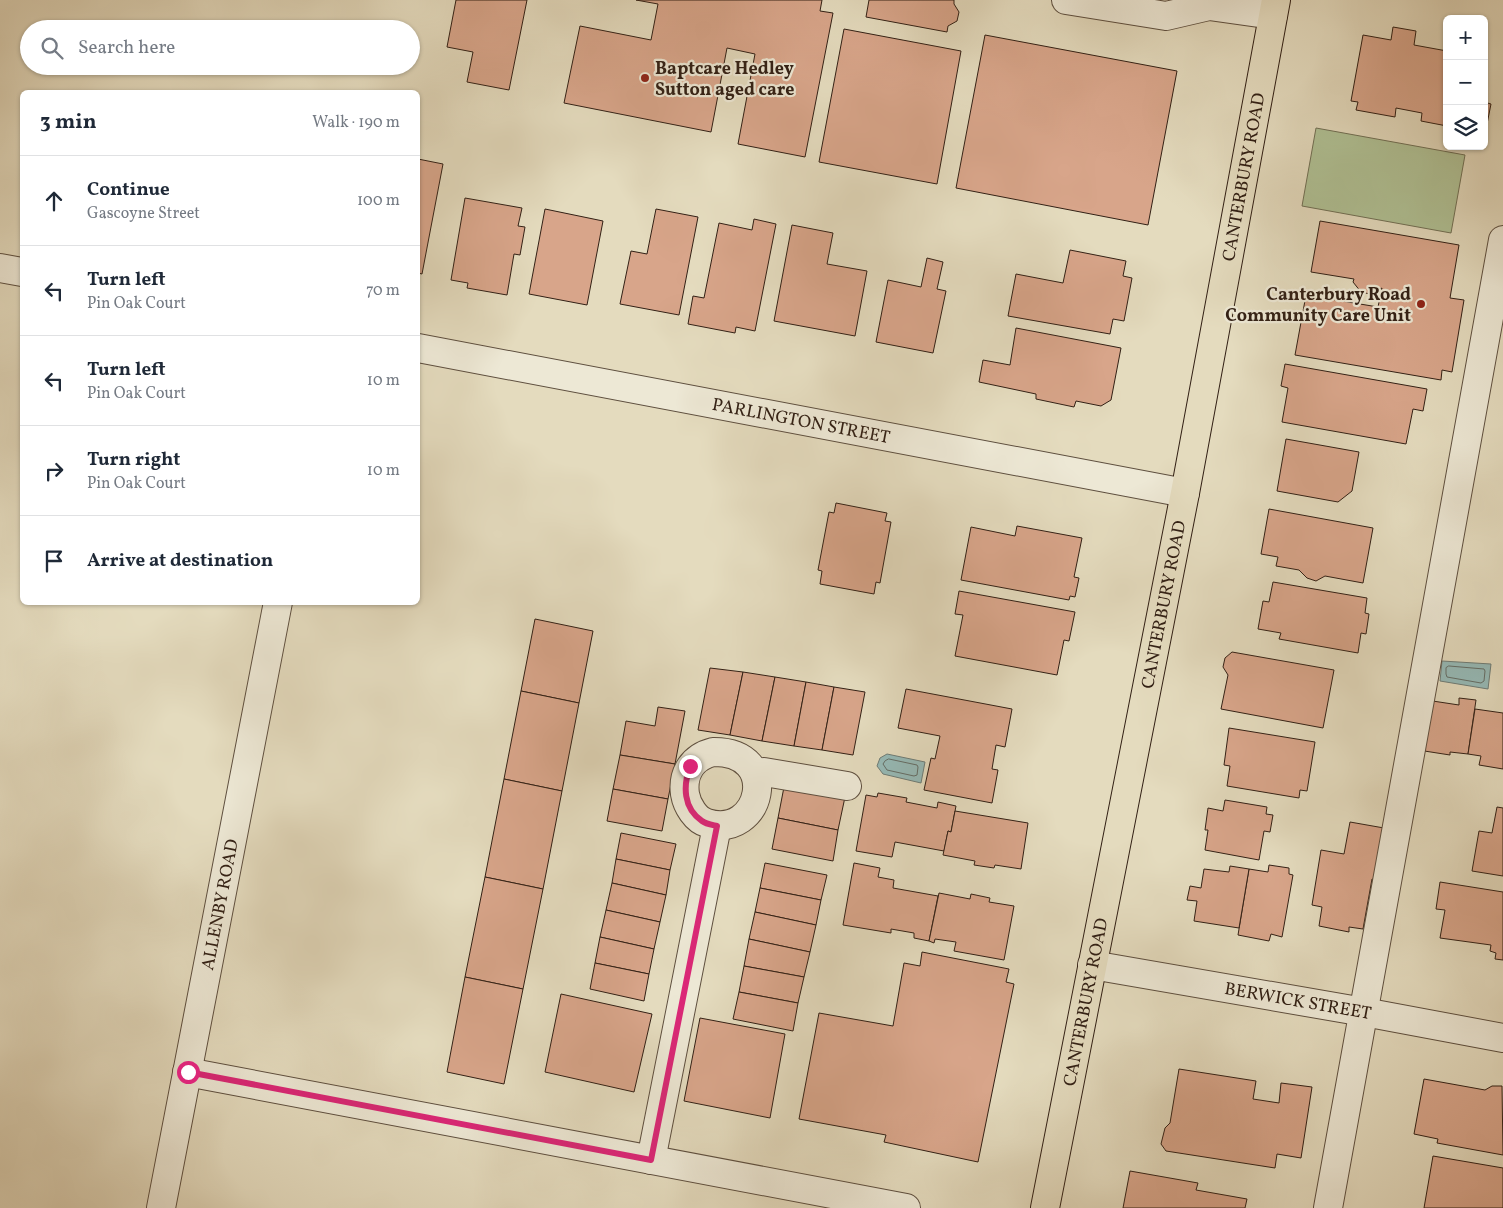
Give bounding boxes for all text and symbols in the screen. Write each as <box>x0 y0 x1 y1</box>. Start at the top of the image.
map controls <box>1443 15 1488 150</box>
button: + <box>1443 15 1488 60</box>
search box <box>20 20 420 75</box>
icon: search <box>38 34 66 62</box>
text: Search here <box>78 35 175 61</box>
place label: Baptcare Hedley Sutton aged care <box>655 57 795 103</box>
button: − <box>1443 60 1488 105</box>
marker: Baptcare Hedley Sutton aged care <box>639 72 651 84</box>
street label: CANTERBURY ROAD <box>1217 91 1273 263</box>
button: layers <box>1443 105 1488 150</box>
text: 3 min <box>40 108 96 137</box>
text: Walk · 190 m <box>312 112 400 134</box>
text: Continue <box>87 177 170 203</box>
icon: ahead <box>40 187 68 215</box>
text: 100 m <box>357 190 400 212</box>
text: Gascoyne Street <box>87 203 200 225</box>
text: Turn left <box>87 267 166 293</box>
icon: left <box>40 277 68 305</box>
text: 70 m <box>366 280 400 302</box>
place label: Canterbury Road Community Care Unit <box>1225 283 1411 329</box>
text: Pin Oak Court <box>87 293 186 315</box>
marker: Canterbury Road Community Care Unit <box>1415 298 1427 310</box>
text: Turn left <box>87 357 166 383</box>
icon: left <box>40 367 68 395</box>
text: 10 m <box>367 370 400 392</box>
text: Pin Oak Court <box>87 383 186 405</box>
street label: PARLINGTON STREET <box>710 393 893 451</box>
text: Turn right <box>87 447 180 473</box>
icon: right <box>40 457 68 485</box>
text: 10 m <box>367 460 400 482</box>
text: Pin Oak Court <box>87 473 186 495</box>
street label: CANTERBURY ROAD <box>1136 519 1193 691</box>
icon: arrive <box>40 547 68 575</box>
text: Arrive at destination <box>87 548 273 574</box>
route end <box>679 755 702 778</box>
street label: ALLENBY ROAD <box>196 837 246 973</box>
street label: CANTERBURY ROAD <box>1058 916 1116 1088</box>
street label: BERWICK STREET <box>1222 977 1374 1027</box>
route start <box>177 1061 200 1084</box>

